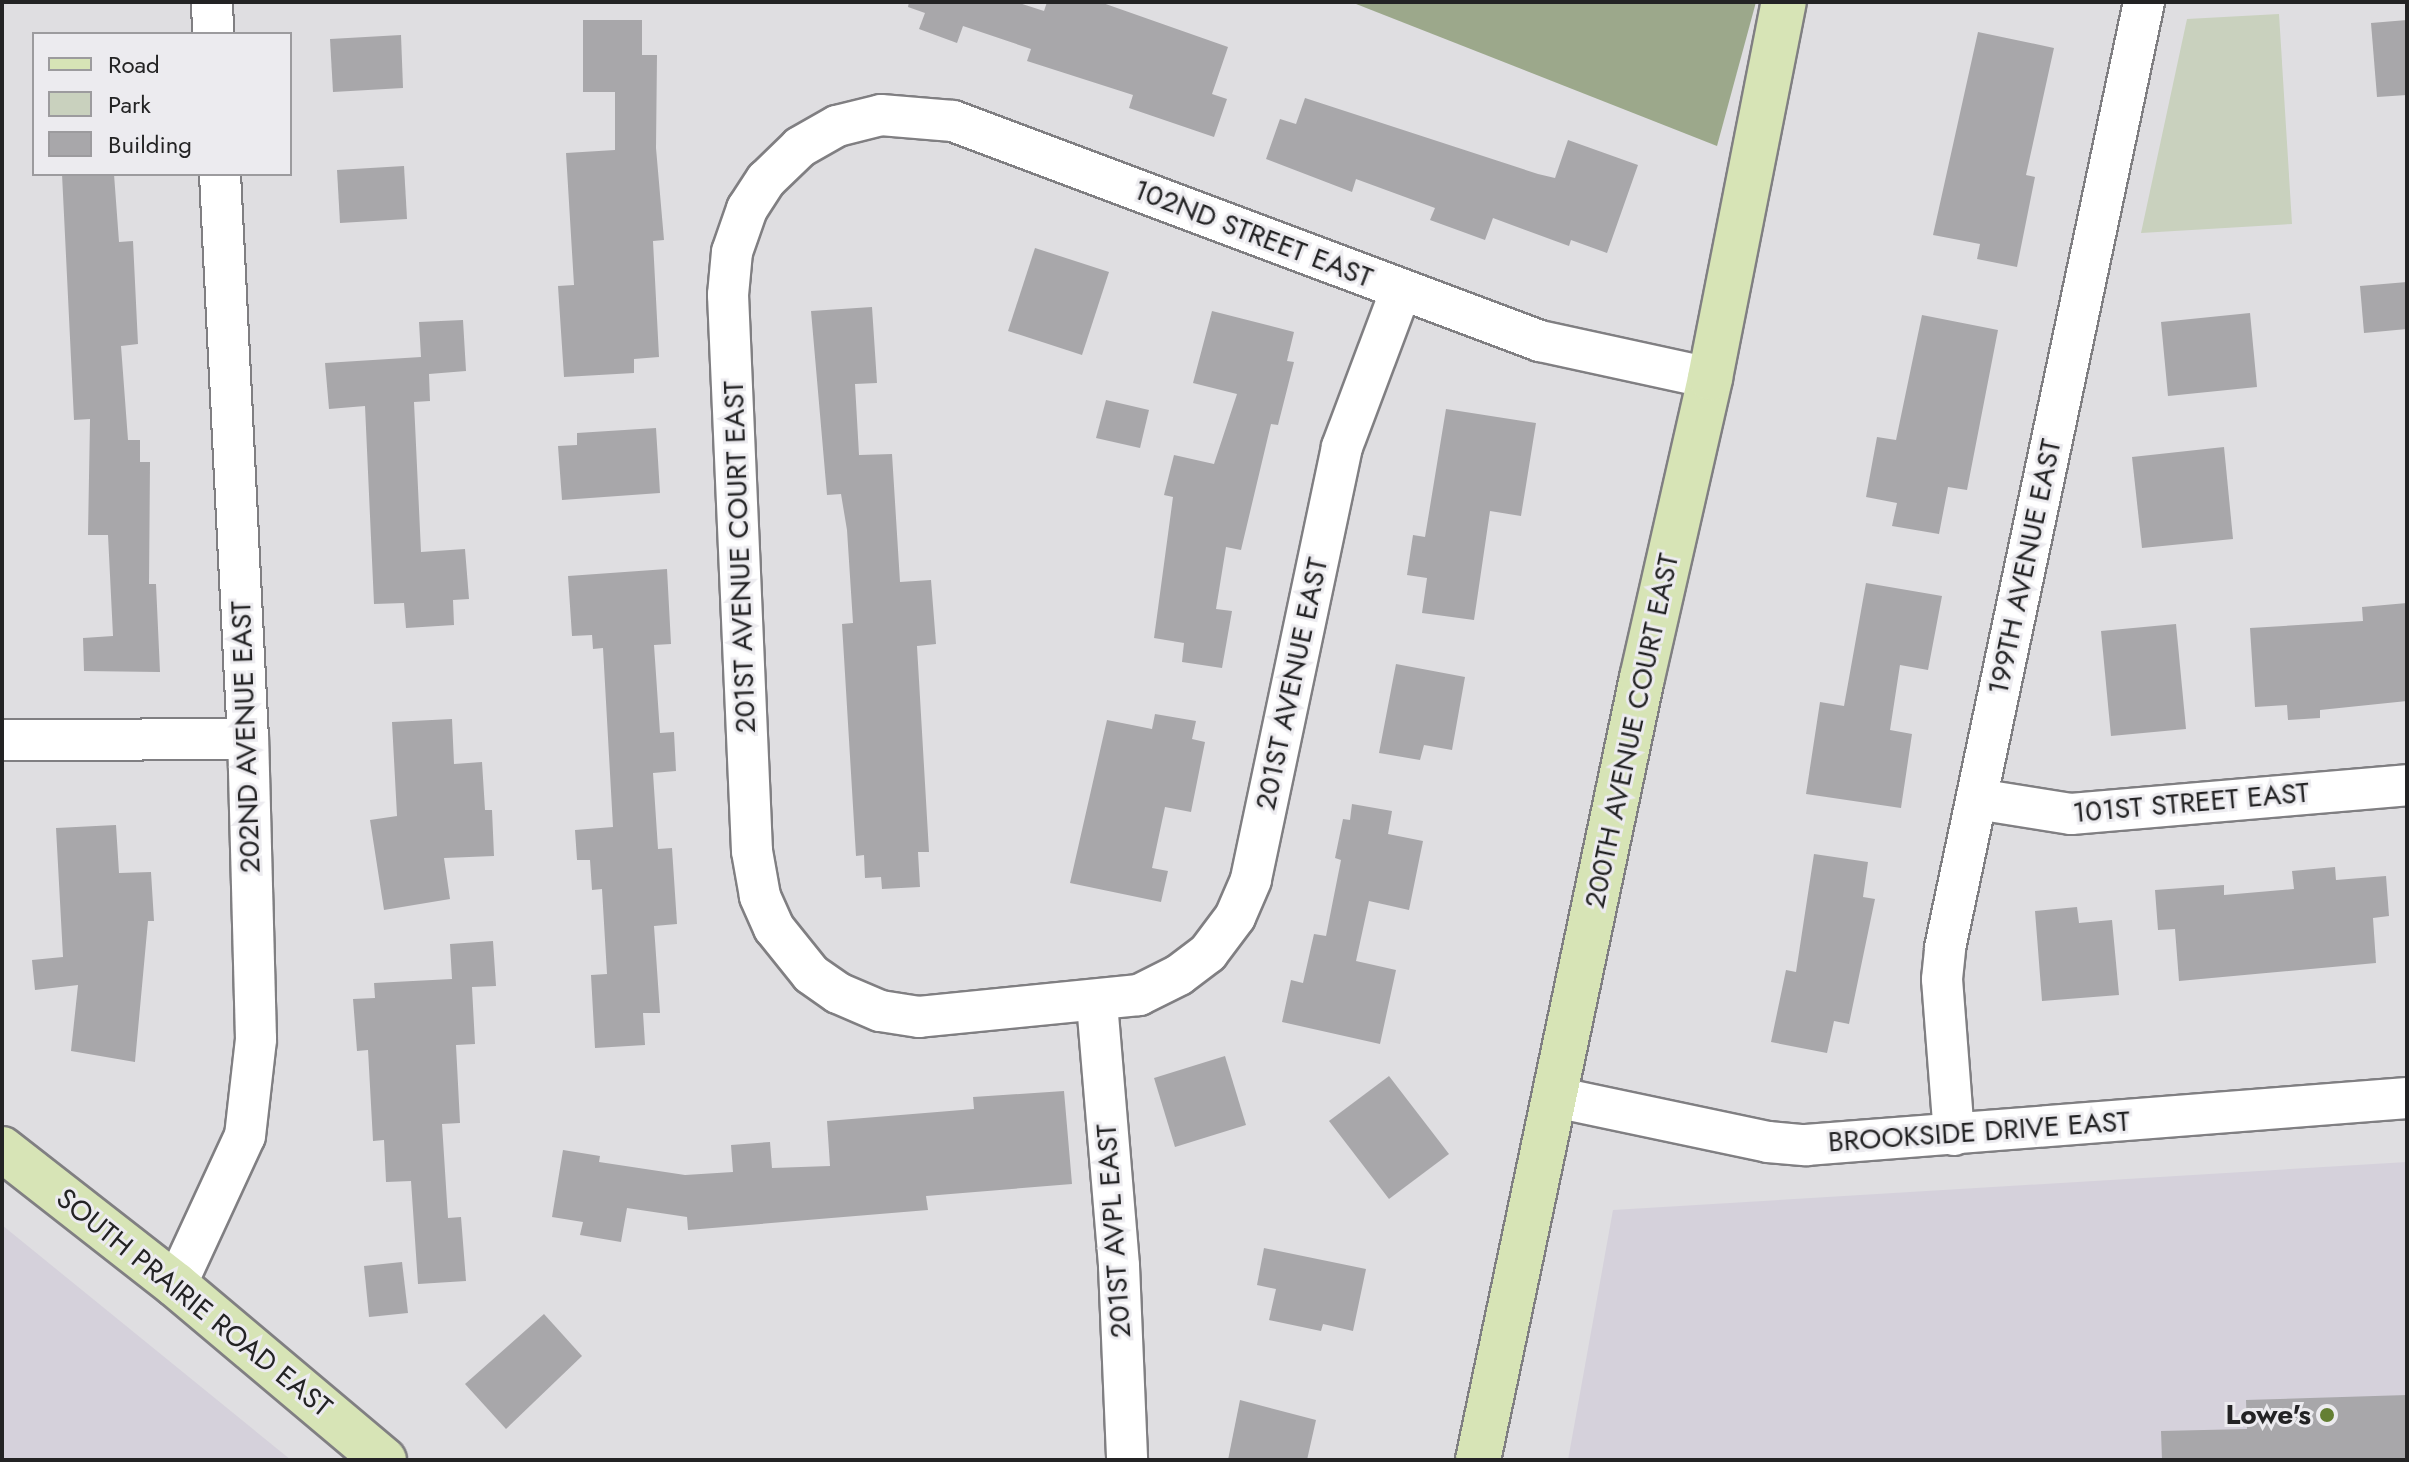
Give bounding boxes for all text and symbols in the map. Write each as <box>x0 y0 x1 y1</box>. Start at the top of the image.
legend <box>32 32 292 176</box>
text: Road <box>108 47 160 82</box>
text: Park <box>108 87 151 122</box>
text: Building <box>108 127 192 162</box>
street label: 102ND STREET EAST <box>1129 173 1377 295</box>
street label: 201ST AVENUE COURT EAST <box>717 380 763 734</box>
street label: 199TH AVENUE EAST <box>1982 436 2068 698</box>
street label: 200TH AVENUE COURT EAST <box>1578 551 1686 911</box>
street label: 201ST AVENUE EAST <box>1249 555 1335 813</box>
street label: 202ND AVENUE EAST <box>224 600 268 874</box>
street label: 101ST STREET EAST <box>2071 776 2311 830</box>
street label: BROOKSIDE DRIVE EAST <box>1827 1105 2131 1159</box>
street label: 201ST AVPL EAST <box>1090 1123 1138 1339</box>
street label: SOUTH PRAIRIE ROAD EAST <box>50 1182 338 1424</box>
place label: Lowe's <box>2225 1398 2311 1432</box>
marker: Lowe's <box>2318 1406 2336 1424</box>

